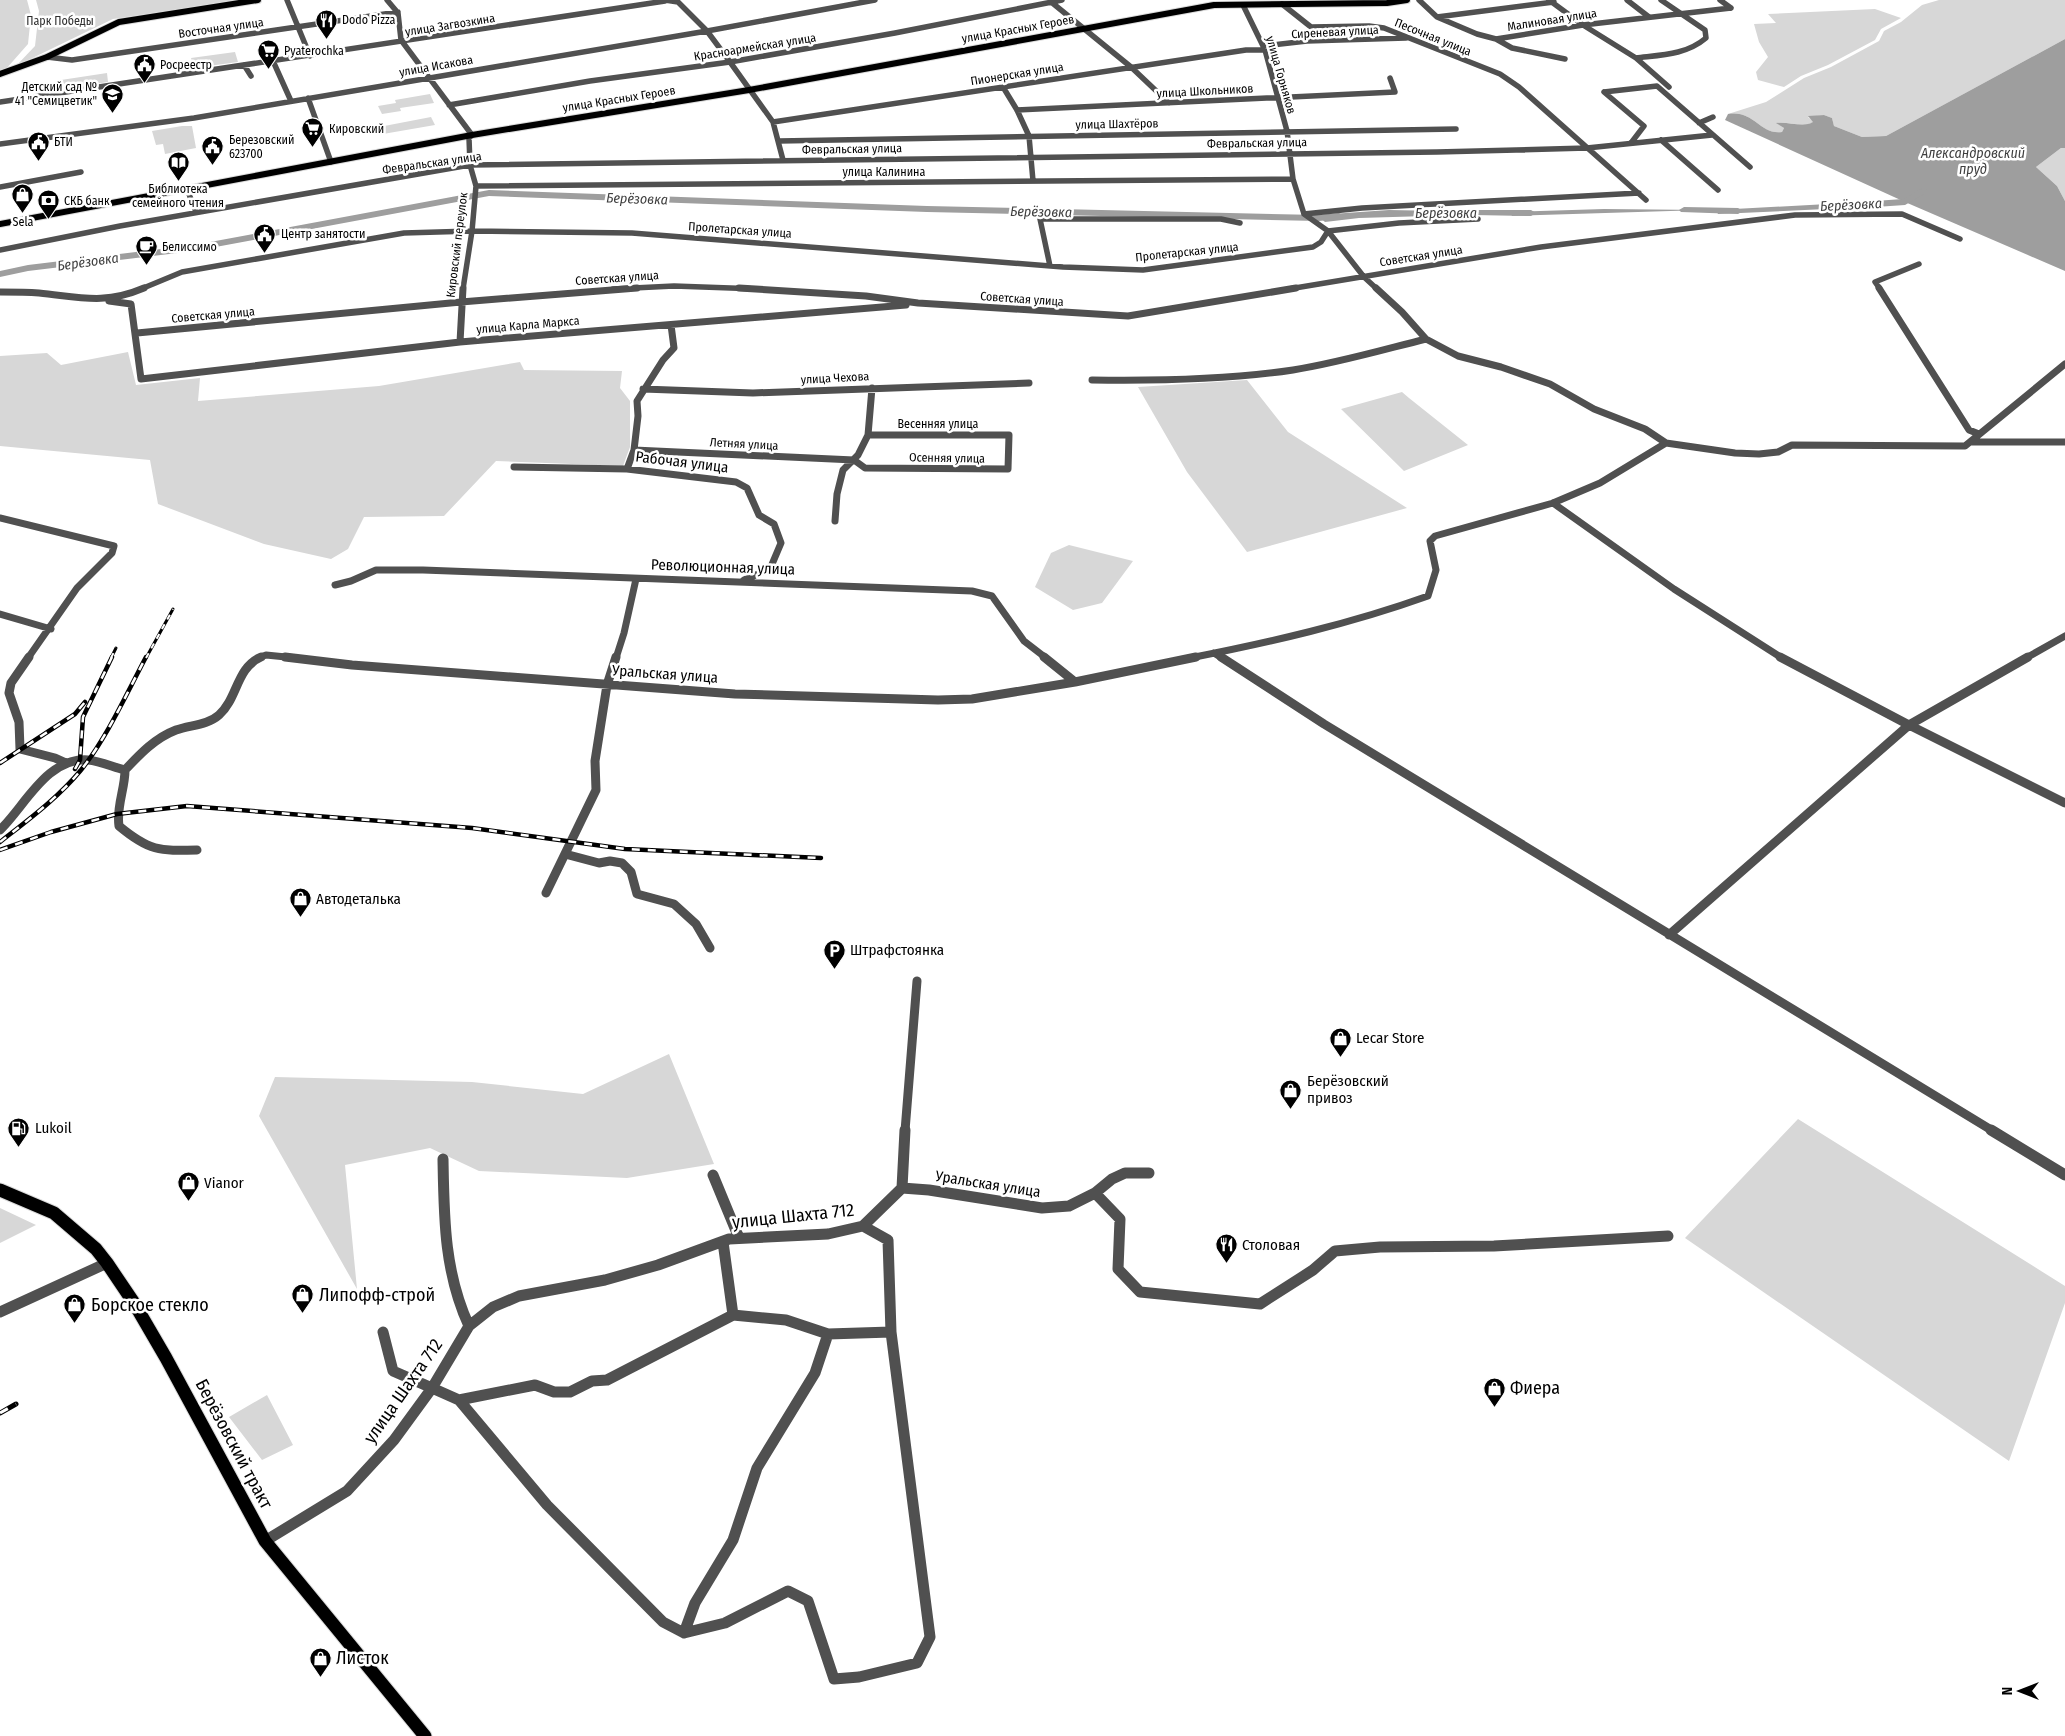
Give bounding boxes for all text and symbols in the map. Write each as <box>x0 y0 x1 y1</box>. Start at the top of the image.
street label: Малиновая улица <box>1506 6 1598 34</box>
restaurant icon: Dodo Pizza <box>314 8 338 39</box>
street label: улица Загвозкина <box>404 11 496 39</box>
street label: улица Красных Героев <box>961 12 1075 46</box>
place label: Dodo Pizza <box>342 13 395 27</box>
park label: Парк Победы <box>26 14 94 28</box>
street label: Восточная улица <box>177 15 265 41</box>
street label: Песочная улица <box>1393 15 1473 59</box>
street label: Сиреневая улица <box>1291 23 1379 41</box>
street label: Красноармейская улица <box>693 30 817 64</box>
street label: улица Горняков <box>1263 35 1299 115</box>
supermarket icon: Pyaterochka <box>256 39 280 70</box>
place label: Pyaterochka <box>284 44 344 58</box>
public building icon: Росреестр <box>132 53 156 84</box>
street label: улица Исакова <box>398 53 474 79</box>
place label: Росреестр <box>160 58 212 72</box>
street label: Пионерская улица <box>969 60 1065 88</box>
place label: Детский сад № 41 "Семицветик" <box>15 80 97 108</box>
street label: улица Школьников <box>1156 81 1254 101</box>
school or university icon: Детский сад № 41 "Семицветик" <box>101 82 125 113</box>
street label: улица Красных Героев <box>562 83 676 115</box>
street label: улица Шахтёров <box>1075 116 1159 132</box>
supermarket icon: Кировский <box>301 117 325 148</box>
place label: Кировский <box>329 122 384 136</box>
public building icon: БТИ <box>26 130 50 161</box>
place label: Березовский 623700 <box>229 133 294 161</box>
place label: БТИ <box>54 135 73 149</box>
public building icon: Березовский 623700 <box>201 135 225 166</box>
street label: Февральская улица <box>1207 135 1307 151</box>
street label: Февральская улица <box>802 141 902 157</box>
water label: Александровский пруд <box>1920 145 2025 178</box>
street label: Февральская улица <box>382 149 483 177</box>
library icon: Библиотека семейного чтения <box>166 150 190 181</box>
street label: улица Калинина <box>843 165 926 179</box>
place label: Библиотека семейного чтения <box>132 182 224 210</box>
shop icon: Sela <box>11 183 35 214</box>
bank icon: СКБ банк <box>36 189 60 220</box>
water label: Берёзовка <box>606 189 668 209</box>
street label: Кировский переулок <box>444 191 470 298</box>
place label: СКБ банк <box>64 194 110 208</box>
water label: Берёзовка <box>1820 195 1882 215</box>
water label: Берёзовка <box>1010 203 1072 221</box>
water label: Берёзовка <box>1415 205 1477 222</box>
place label: Sela <box>13 215 34 229</box>
street label: Пролетарская улица <box>688 219 792 241</box>
public building icon: Центр занятости <box>253 222 277 253</box>
place label: Центр занятости <box>281 227 365 241</box>
cafe icon: Белиссимо <box>134 235 158 266</box>
place label: Белиссимо <box>162 240 217 254</box>
street label: Пролетарская улица <box>1135 240 1239 264</box>
street label: Советская улица <box>1379 243 1464 269</box>
water label: Берёзовка <box>56 249 120 275</box>
street label: Советская улица <box>575 268 659 288</box>
street label: Советская улица <box>980 289 1064 309</box>
street label: Советская улица <box>171 304 255 326</box>
street label: улица Карла Маркса <box>476 314 580 336</box>
street label: улица Чехова <box>800 369 870 387</box>
street label: Весенняя улица <box>898 417 979 431</box>
street label: Летняя улица <box>709 435 779 453</box>
street label: Рабочая улица <box>635 447 729 477</box>
street label: Осенняя улица <box>909 450 985 466</box>
street label: Революционная улица <box>651 555 795 579</box>
street label: Уральская улица <box>610 661 719 687</box>
shop icon: Автодеталька <box>288 887 312 918</box>
place label: Автодеталька <box>316 890 401 908</box>
parking icon: Штрафстоянка <box>822 938 846 969</box>
place label: Штрафстоянка <box>850 941 944 959</box>
shop icon: Lecar Store <box>1328 1026 1352 1057</box>
place label: Lecar Store <box>1356 1029 1424 1047</box>
place label: Берёзовский привоз <box>1307 1072 1389 1107</box>
shop icon: Берёзовский привоз <box>1279 1078 1303 1109</box>
fuel station icon: Lukoil <box>7 1116 31 1147</box>
place label: Lukoil <box>35 1119 72 1137</box>
street label: Уральская улица <box>933 1167 1042 1201</box>
shop icon: Vianor <box>176 1171 200 1202</box>
place label: Vianor <box>204 1174 245 1192</box>
street label: улица Шахта 712 <box>731 1199 855 1233</box>
restaurant icon: Столовая <box>1214 1233 1238 1264</box>
place label: Столовая <box>1242 1236 1300 1254</box>
shop icon: Липофф-строй <box>291 1283 315 1314</box>
place label: Липофф-строй <box>319 1284 435 1306</box>
shop icon: Борское стекло <box>63 1293 87 1324</box>
place label: Борское стекло <box>91 1294 209 1316</box>
street label: улица Шахта 712 <box>359 1334 447 1448</box>
street label: Берёзовский тракт <box>191 1375 278 1513</box>
shop icon: Фиера <box>1482 1376 1506 1407</box>
place label: Фиера <box>1510 1377 1560 1399</box>
shop icon: Листок <box>308 1646 332 1677</box>
place label: Листок <box>336 1647 389 1669</box>
north arrow <box>1995 1666 2045 1716</box>
text: N <box>1999 1687 2016 1695</box>

